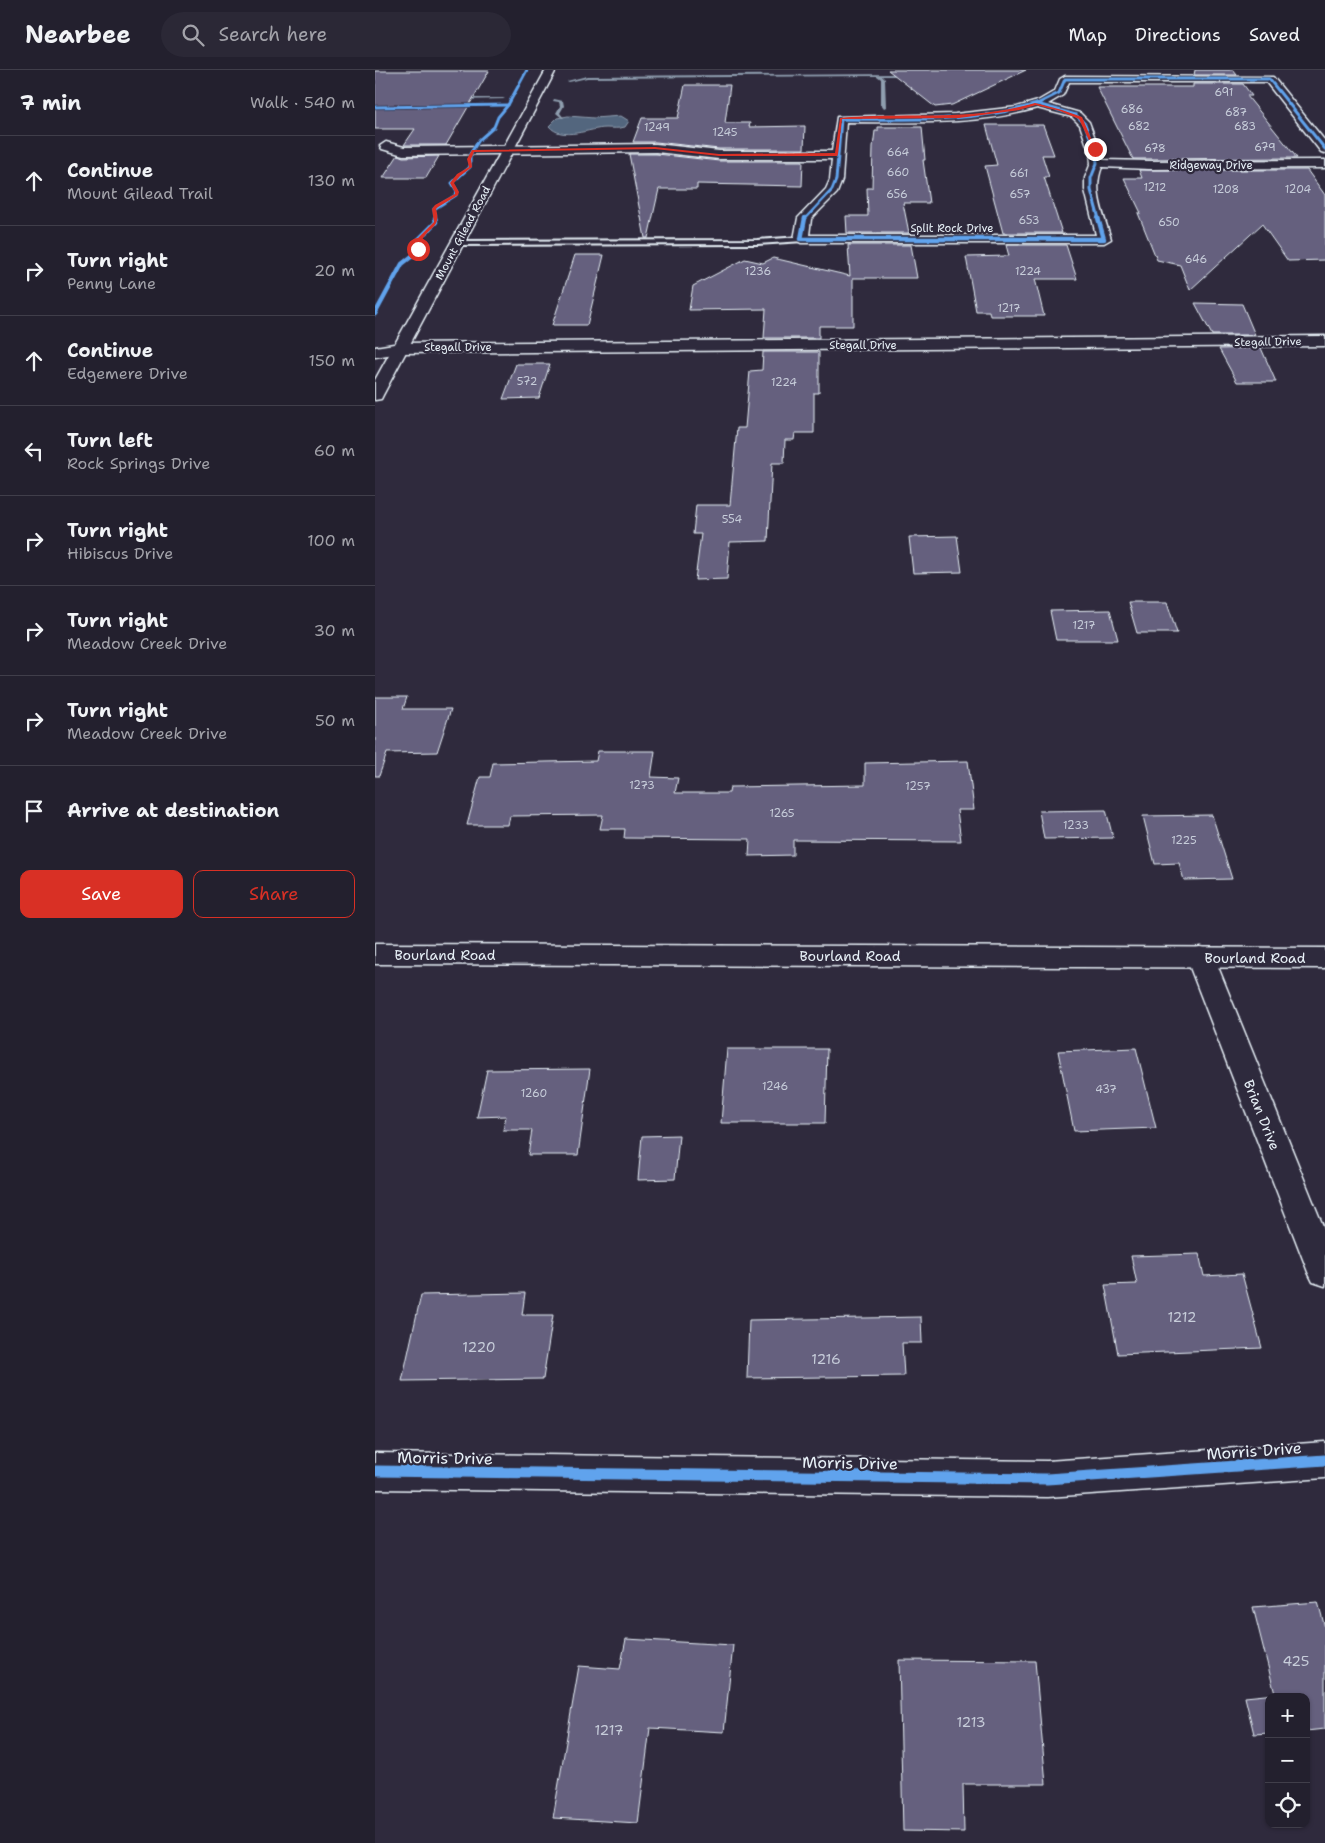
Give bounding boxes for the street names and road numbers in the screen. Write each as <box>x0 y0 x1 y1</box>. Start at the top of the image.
street label: Ridgeway Drive <box>1169 158 1253 173</box>
street label: Mount Gilead Road <box>432 183 494 283</box>
street label: Split Rock Drive <box>910 221 994 236</box>
street label: Stegall Drive <box>1234 334 1302 350</box>
street label: Stegall Drive <box>829 338 897 353</box>
street label: Stegall Drive <box>424 340 492 355</box>
street label: Bourland Road <box>394 946 496 964</box>
street label: Bourland Road <box>799 947 901 965</box>
street label: Bourland Road <box>1204 949 1306 967</box>
street label: Brian Drive <box>1240 1077 1284 1153</box>
street label: Morris Drive <box>1206 1437 1302 1465</box>
street label: Morris Drive <box>397 1447 493 1469</box>
street label: Morris Drive <box>802 1452 898 1474</box>

